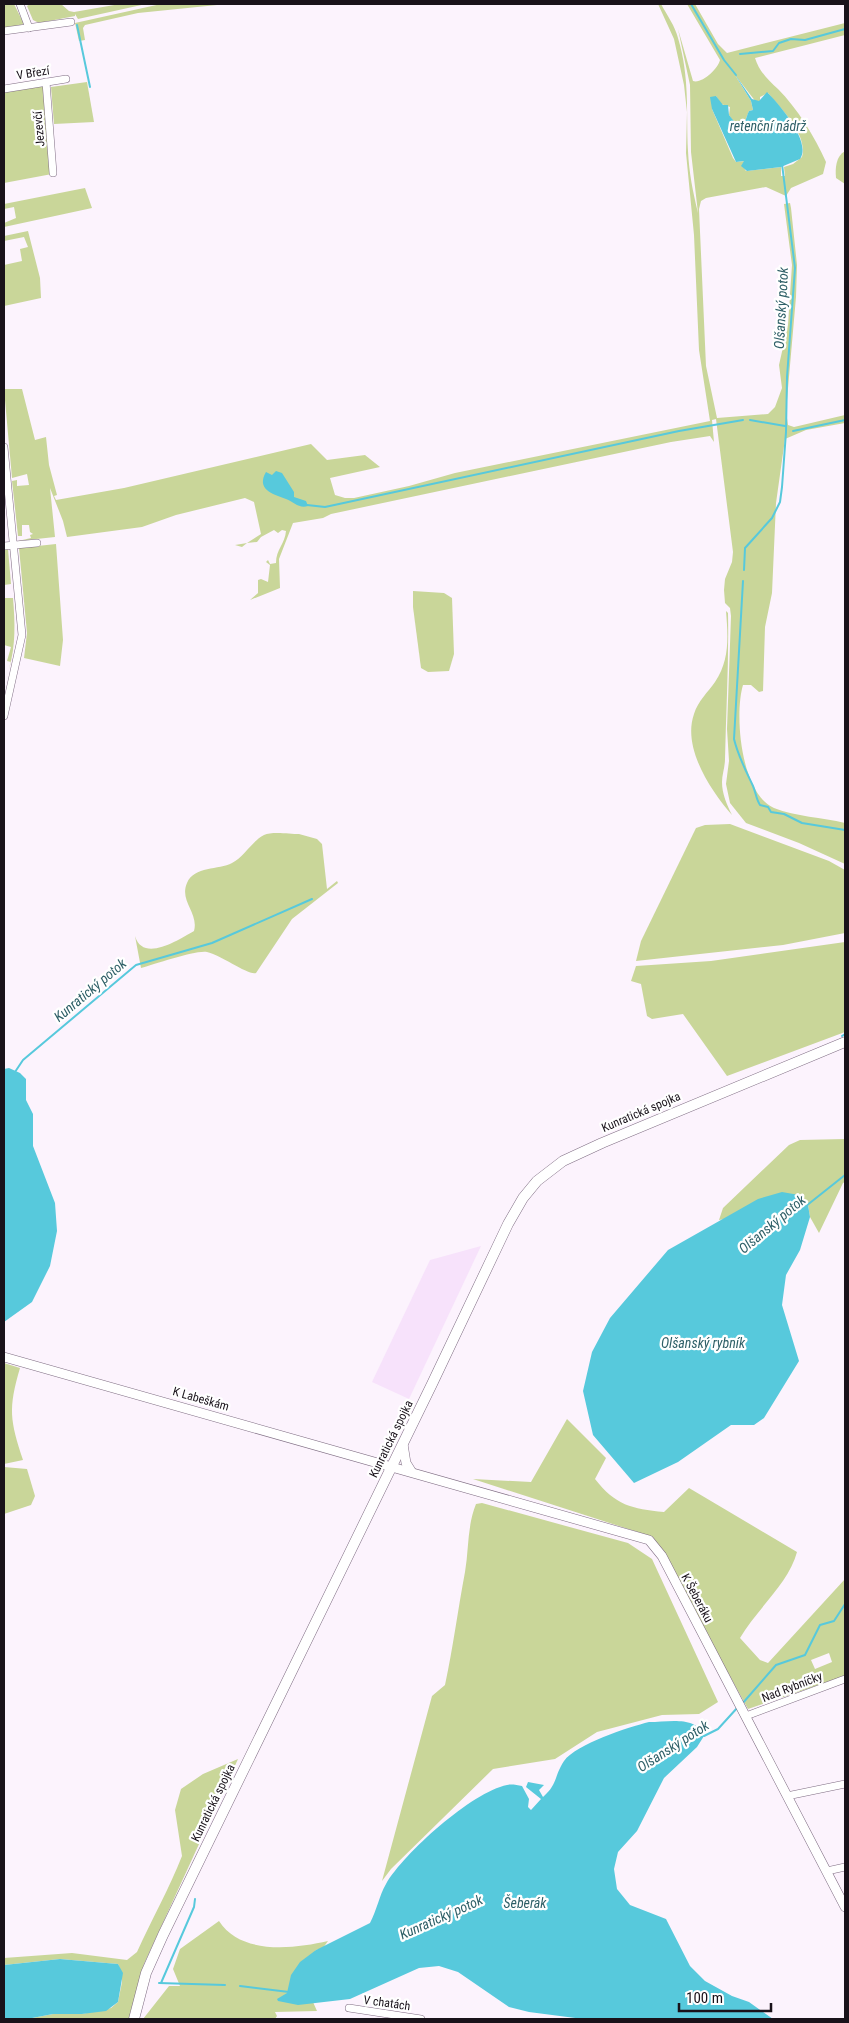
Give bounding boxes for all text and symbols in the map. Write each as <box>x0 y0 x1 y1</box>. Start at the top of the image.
street label: V Březí <box>15 63 52 83</box>
street label: Jezevčí <box>30 110 48 147</box>
water label: retenční nádrž <box>730 118 806 134</box>
water label: Olšanský potok <box>771 266 791 349</box>
water label: Kunratický potok <box>51 955 130 1025</box>
street label: Kunratická spojka <box>600 1089 683 1135</box>
water label: Olšanský potok <box>735 1191 809 1256</box>
water label: Olšanský rybník <box>661 1335 746 1351</box>
street label: K Labeškám <box>171 1384 231 1414</box>
street label: Kunratická spojka <box>366 1398 416 1480</box>
street label: K Šeberáku <box>678 1571 717 1625</box>
street label: Nad Rybníčky <box>760 1669 824 1705</box>
water label: Olšanský potok <box>634 1716 712 1775</box>
street label: Kunratická spojka <box>188 1762 238 1844</box>
water label: Kunratický potok <box>397 1891 486 1943</box>
water label: Šeberák <box>504 1894 547 1911</box>
scale bar <box>679 1980 772 2012</box>
text: 100 m <box>686 1989 723 2007</box>
street label: V chatách <box>363 1993 412 2013</box>

